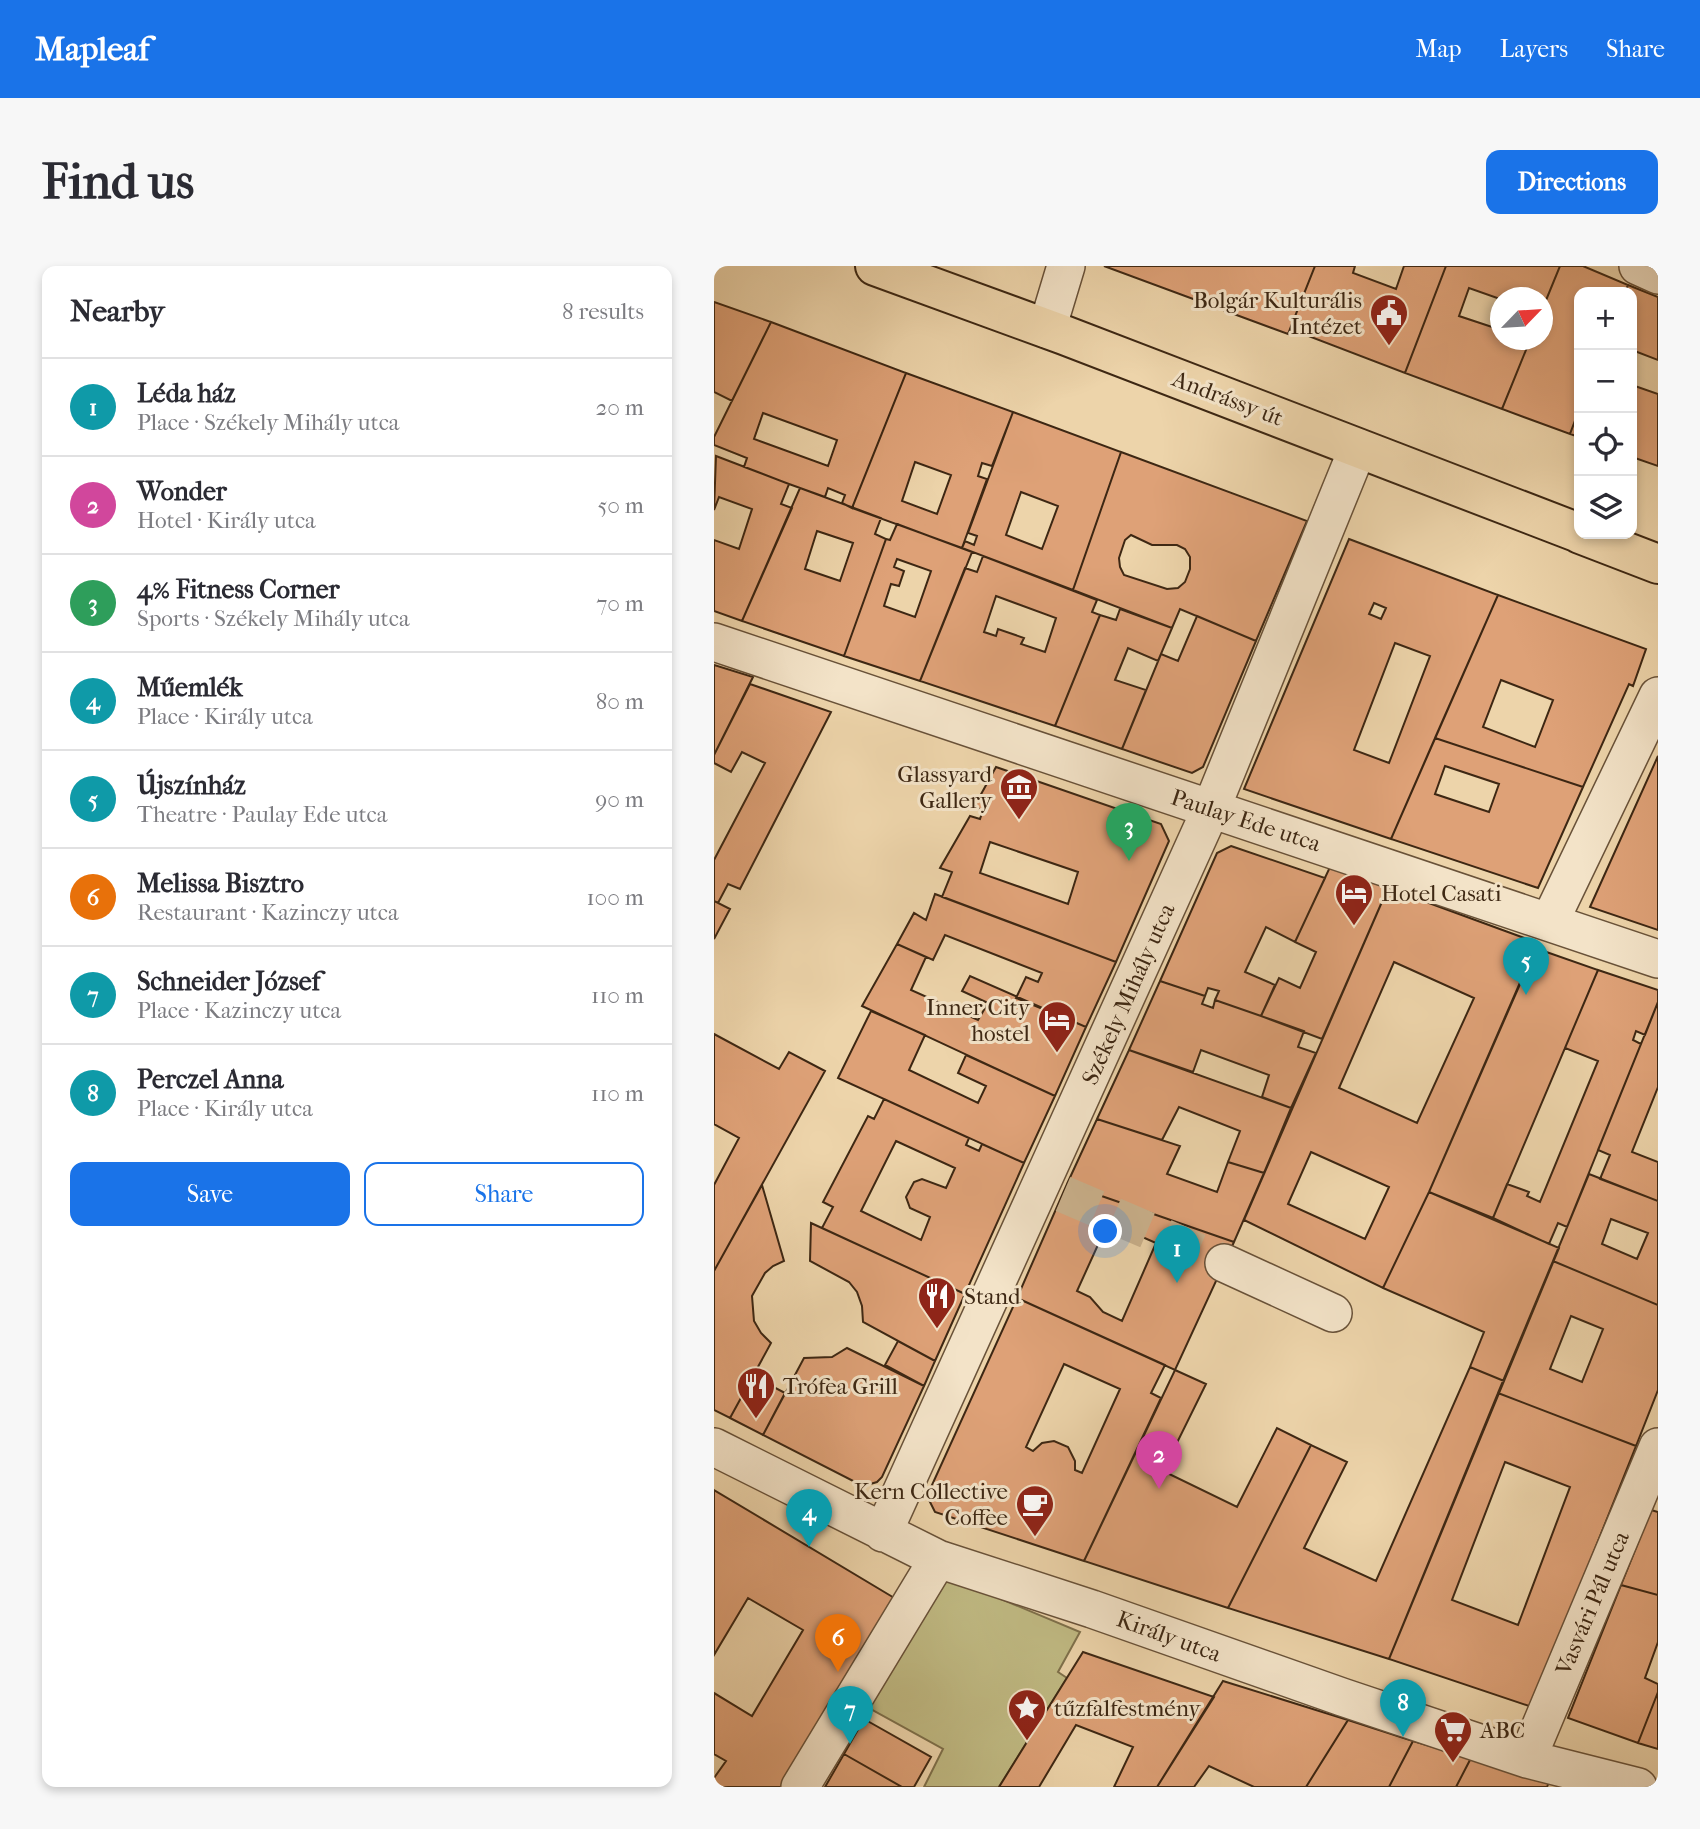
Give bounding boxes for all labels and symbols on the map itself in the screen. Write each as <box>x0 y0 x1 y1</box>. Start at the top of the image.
place label: Bolgár Kulturális Intézet <box>1193 287 1362 340</box>
north arrow <box>1490 287 1553 350</box>
public building icon: Bolgár Kulturális Intézet <box>1368 292 1410 347</box>
street label: Andrássy út <box>1168 365 1287 432</box>
place label: Glassyard Gallery <box>897 761 993 814</box>
museum icon: Glassyard Gallery <box>998 766 1040 821</box>
street label: Paulay Ede utca <box>1168 784 1324 858</box>
pin: 3 <box>1106 803 1152 861</box>
hotel icon: Hotel Casati <box>1333 872 1375 927</box>
place label: Hotel Casati <box>1381 880 1502 907</box>
street label: Székely Mihály utca <box>1076 899 1181 1089</box>
pin: 5 <box>1503 937 1549 995</box>
place label: Inner City hostel <box>926 994 1031 1047</box>
hotel icon: Inner City hostel <box>1036 999 1078 1054</box>
your location <box>1088 1214 1122 1248</box>
pin: 1 <box>1154 1225 1200 1283</box>
restaurant icon: Stand <box>916 1275 958 1330</box>
place label: Stand <box>964 1283 1021 1310</box>
restaurant icon: Trófea Grill <box>735 1365 777 1420</box>
place label: Trófea Grill <box>783 1373 898 1400</box>
pin: 2 <box>1136 1431 1182 1489</box>
place label: Kern Collective Coffee <box>854 1478 1008 1531</box>
cafe icon: Kern Collective Coffee <box>1014 1483 1056 1538</box>
pin: 4 <box>786 1489 832 1547</box>
street label: Vasvári Pál utca <box>1550 1527 1635 1680</box>
street label: Király utca <box>1113 1605 1225 1668</box>
pin: 6 <box>815 1614 861 1672</box>
pin: 8 <box>1380 1679 1426 1737</box>
pin: 7 <box>827 1686 873 1744</box>
place icon: tűzfalfestmény <box>1006 1687 1048 1742</box>
place label: tűzfalfestmény <box>1054 1695 1201 1722</box>
supermarket icon: ABC <box>1432 1709 1474 1764</box>
place label: ABC <box>1479 1717 1525 1744</box>

